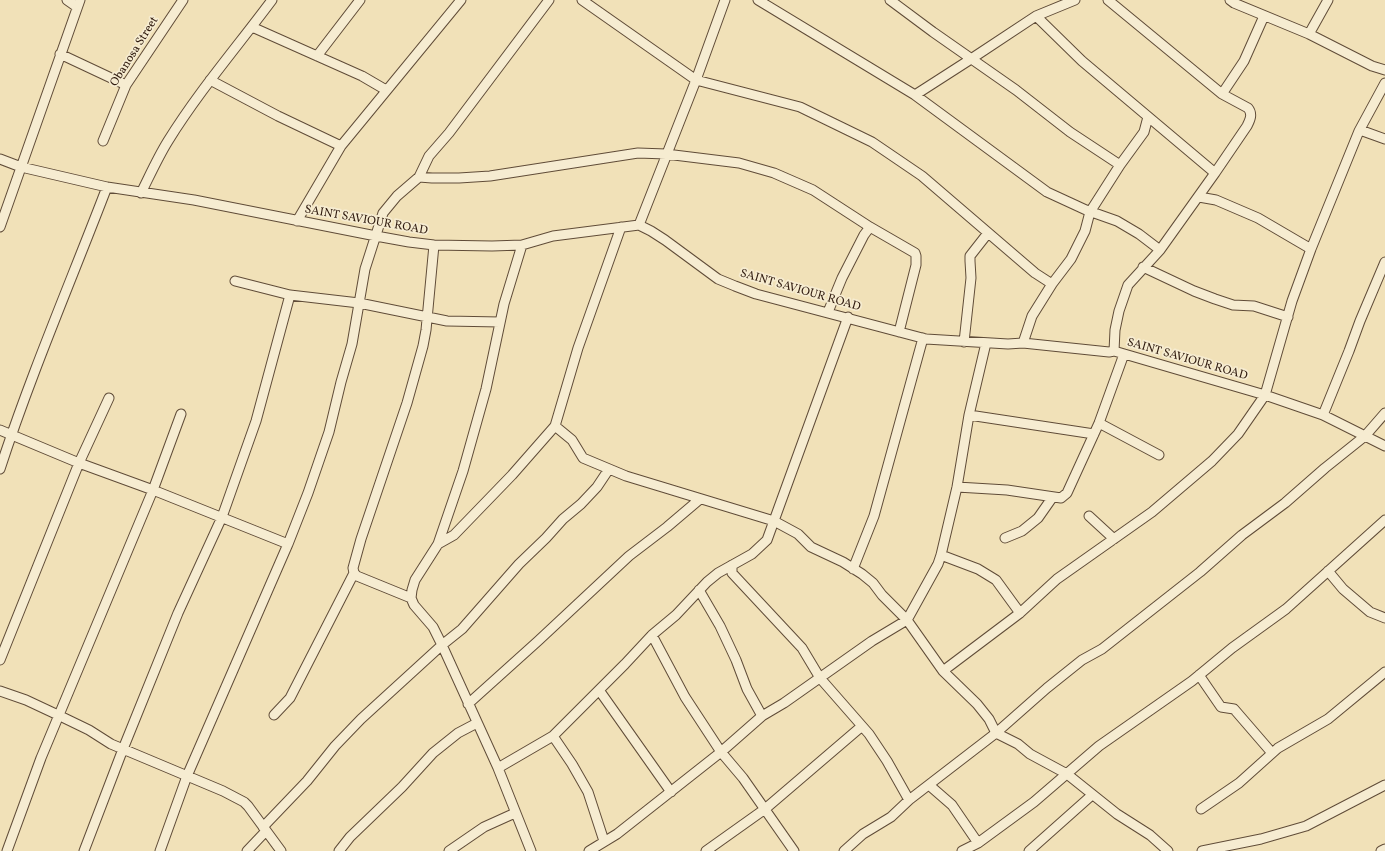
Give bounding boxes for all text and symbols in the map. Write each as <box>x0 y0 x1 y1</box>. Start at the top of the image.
street label: Obanosa Street <box>108 14 162 90</box>
street label: SAINT SAVIOUR ROAD <box>303 203 429 239</box>
street label: SAINT SAVIOUR ROAD <box>738 267 862 315</box>
street label: SAINT SAVIOUR ROAD <box>1125 336 1249 384</box>

